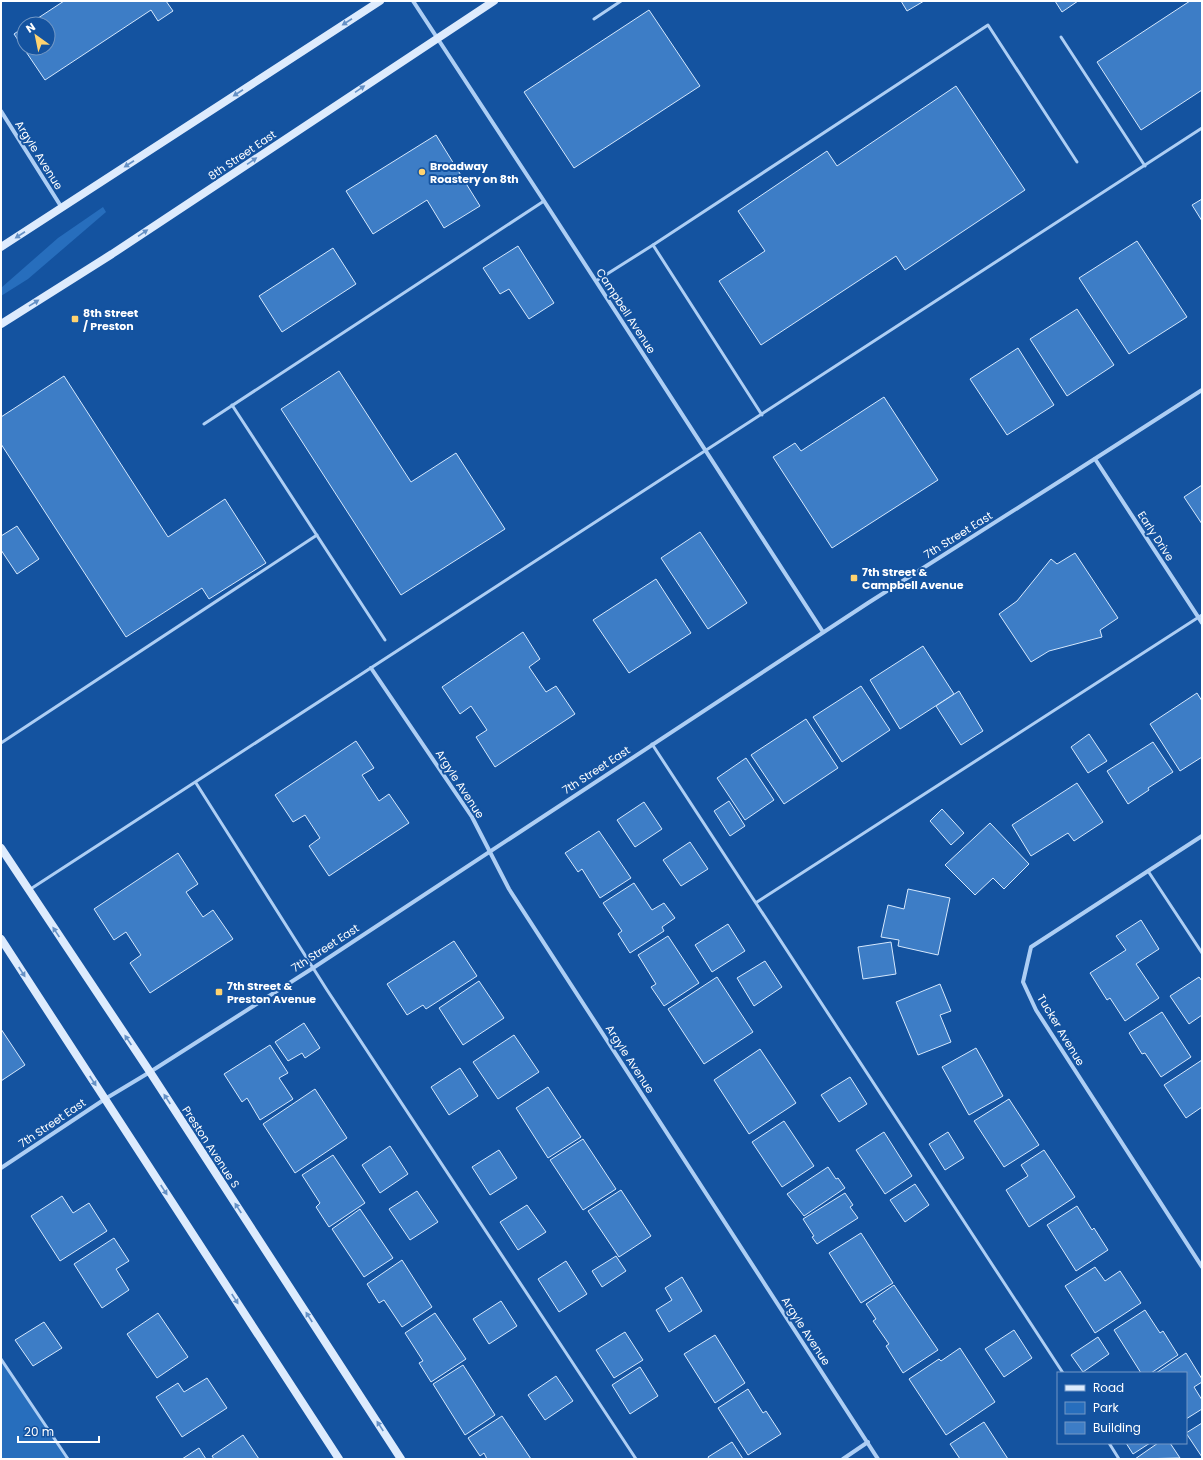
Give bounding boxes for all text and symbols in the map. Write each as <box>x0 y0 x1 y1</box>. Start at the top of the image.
north arrow <box>16 16 56 56</box>
text: N <box>23 19 38 37</box>
one-way arrow <box>342 19 353 26</box>
one-way arrow <box>354 86 366 93</box>
one-way arrow <box>233 89 244 97</box>
street label: Argyle Avenue <box>11 117 67 193</box>
street label: 8th Street East <box>205 126 279 184</box>
one-way arrow <box>246 157 257 165</box>
place label: Broadway Roastery on 8th <box>430 158 519 187</box>
one-way arrow <box>124 160 135 168</box>
marker: Broadway Roastery on 8th <box>417 167 427 177</box>
one-way arrow <box>138 229 149 237</box>
one-way arrow <box>15 231 26 239</box>
street label: Campbell Avenue <box>592 265 660 357</box>
one-way arrow <box>28 300 40 307</box>
place label: 8th Street / Preston <box>83 305 139 334</box>
marker: 8th Street / Preston <box>70 314 80 324</box>
street label: 7th Street East <box>921 508 995 562</box>
street label: Early Drive <box>1134 508 1178 564</box>
place label: 7th Street & Campbell Avenue <box>862 564 964 593</box>
marker: 7th Street & Campbell Avenue <box>849 573 859 583</box>
street label: 7th Street East <box>559 742 633 798</box>
street label: Argyle Avenue <box>432 747 488 822</box>
street label: 7th Street East <box>288 920 362 976</box>
one-way arrow <box>52 926 60 937</box>
one-way arrow <box>18 967 26 977</box>
place label: 7th Street & Preston Avenue <box>227 978 316 1007</box>
marker: 7th Street & Preston Avenue <box>214 987 224 997</box>
street label: Tucker Avenue <box>1033 991 1089 1069</box>
street label: Argyle Avenue <box>602 1022 658 1097</box>
one-way arrow <box>124 1035 132 1045</box>
one-way arrow <box>89 1076 97 1086</box>
one-way arrow <box>163 1094 171 1105</box>
street label: 7th Street East <box>15 1095 89 1151</box>
street label: Preston Avenue S <box>178 1103 244 1191</box>
one-way arrow <box>160 1185 168 1195</box>
one-way arrow <box>234 1203 242 1214</box>
one-way arrow <box>231 1294 239 1304</box>
street label: Argyle Avenue <box>778 1294 834 1369</box>
one-way arrow <box>305 1312 313 1322</box>
legend <box>1057 1372 1187 1444</box>
text: Road <box>1093 1379 1124 1396</box>
text: Park <box>1093 1399 1120 1416</box>
scale bar <box>18 1418 99 1444</box>
text: Building <box>1093 1419 1141 1436</box>
one-way arrow <box>376 1420 383 1432</box>
text: 20 m <box>24 1423 54 1440</box>

